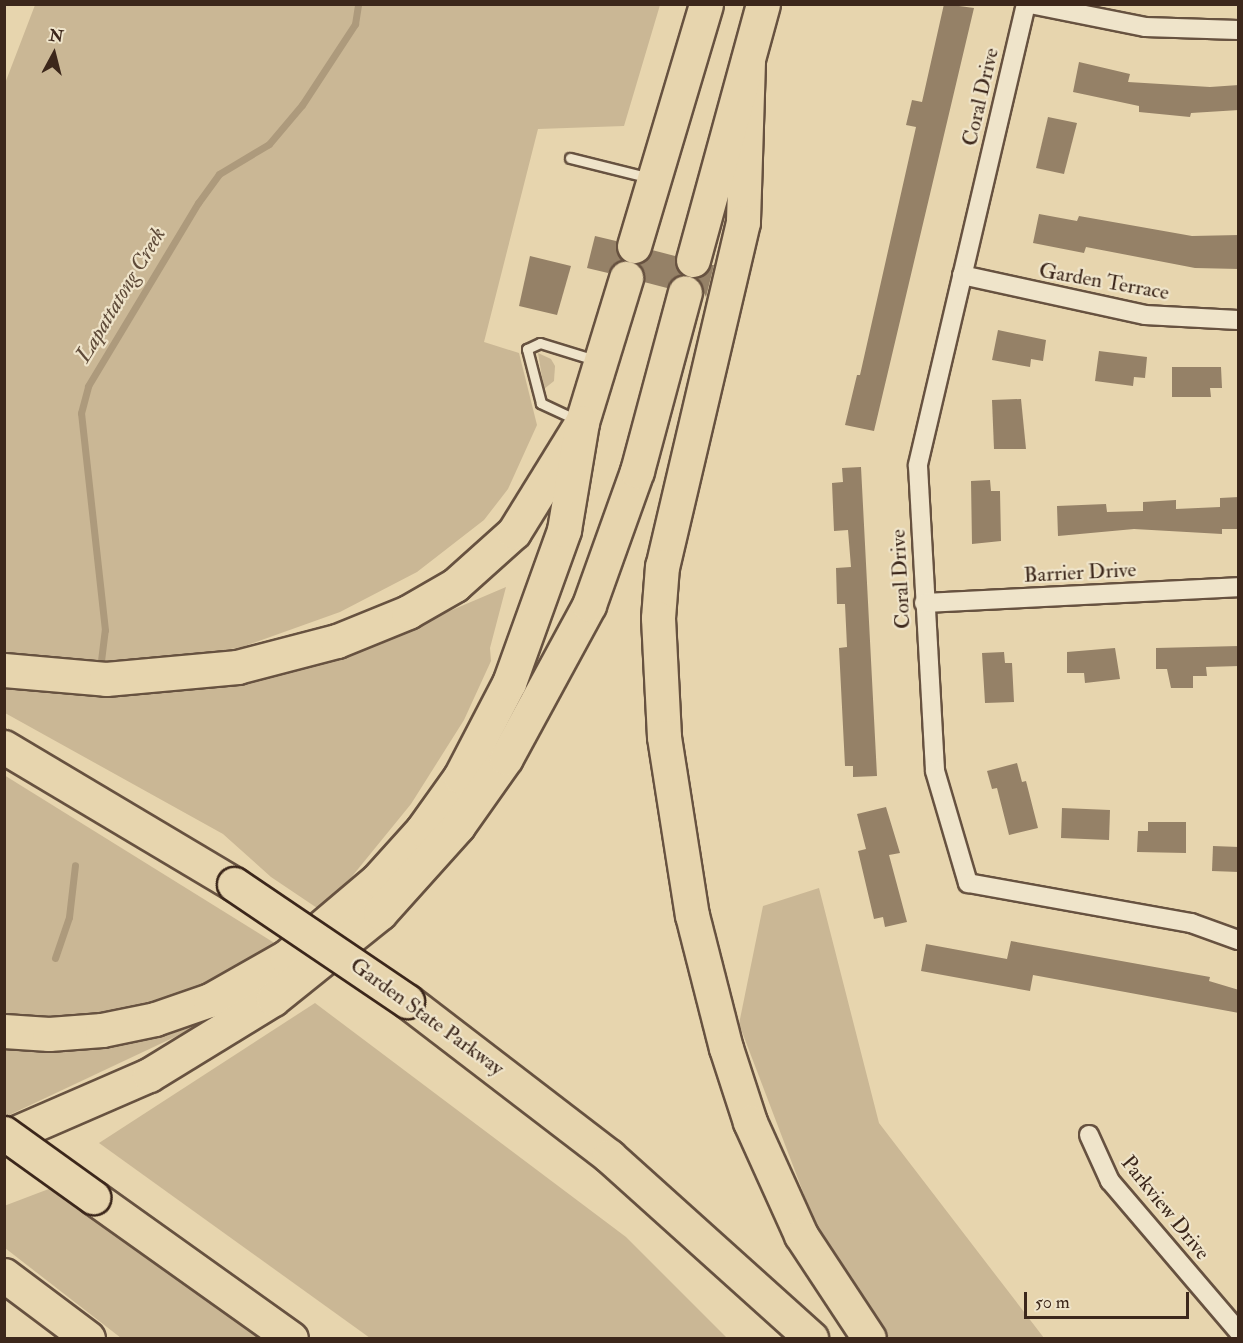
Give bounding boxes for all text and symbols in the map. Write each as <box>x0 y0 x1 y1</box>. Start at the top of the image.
north arrow <box>24 24 84 84</box>
text: N <box>48 25 65 47</box>
street label: Coral Drive <box>957 46 1005 148</box>
water label: Lapattatong Creek <box>70 223 172 367</box>
street label: Garden Terrace <box>1037 258 1171 306</box>
street label: Coral Drive <box>886 528 916 630</box>
street label: Barrier Drive <box>1023 557 1137 589</box>
street label: Garden State Parkway <box>345 953 509 1081</box>
street label: Parkview Drive <box>1115 1151 1215 1265</box>
scale bar <box>1027 1280 1192 1318</box>
text: 50 m <box>1035 1291 1070 1314</box>

